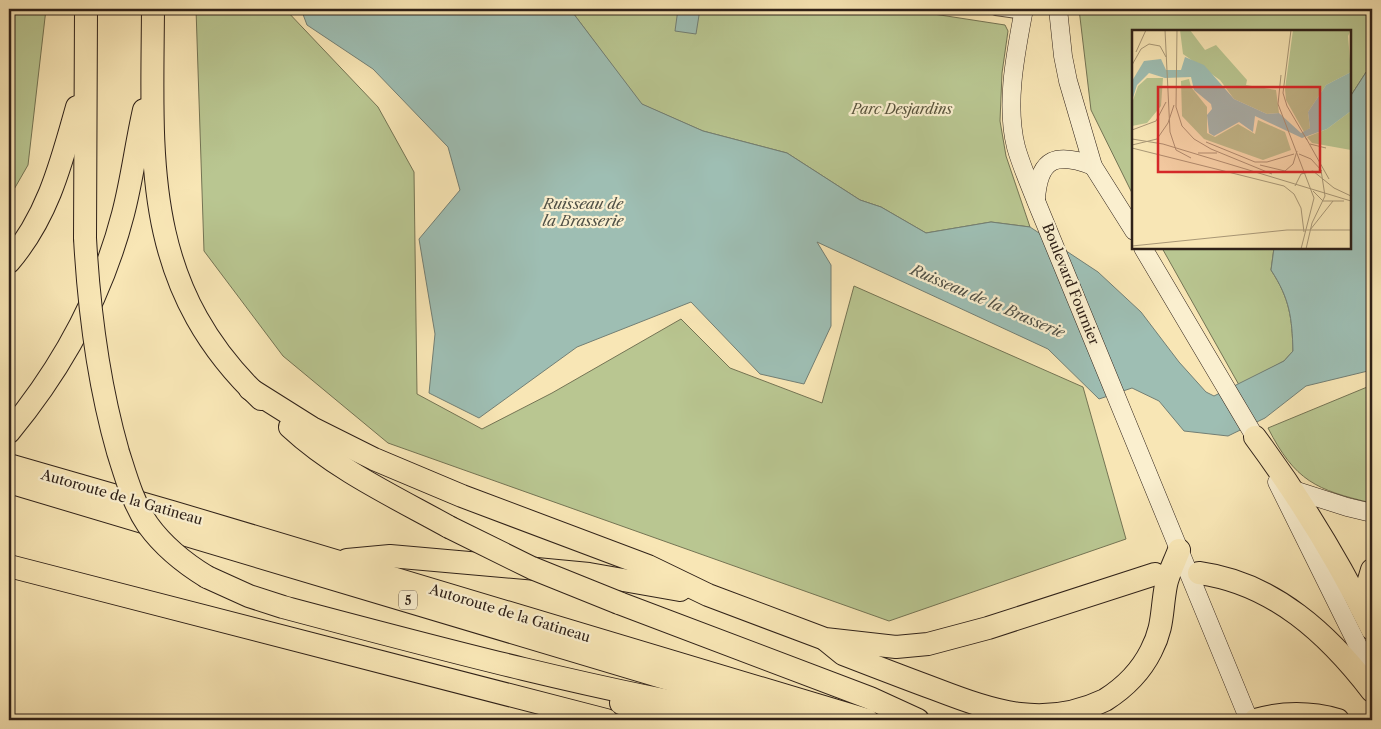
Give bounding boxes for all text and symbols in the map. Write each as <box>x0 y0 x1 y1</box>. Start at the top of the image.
inset map <box>1132 30 1351 249</box>
park label: Parc Desjardins <box>851 100 953 118</box>
water label: Ruisseau de la Brasserie <box>542 194 624 230</box>
street label: Boulevard Fournier <box>1038 221 1104 348</box>
water label: Ruisseau de la Brasserie <box>907 260 1069 342</box>
street label: Autoroute de la Gatineau <box>38 465 205 529</box>
street label: Autoroute de la Gatineau <box>426 580 593 646</box>
road number: 5 <box>399 590 417 610</box>

